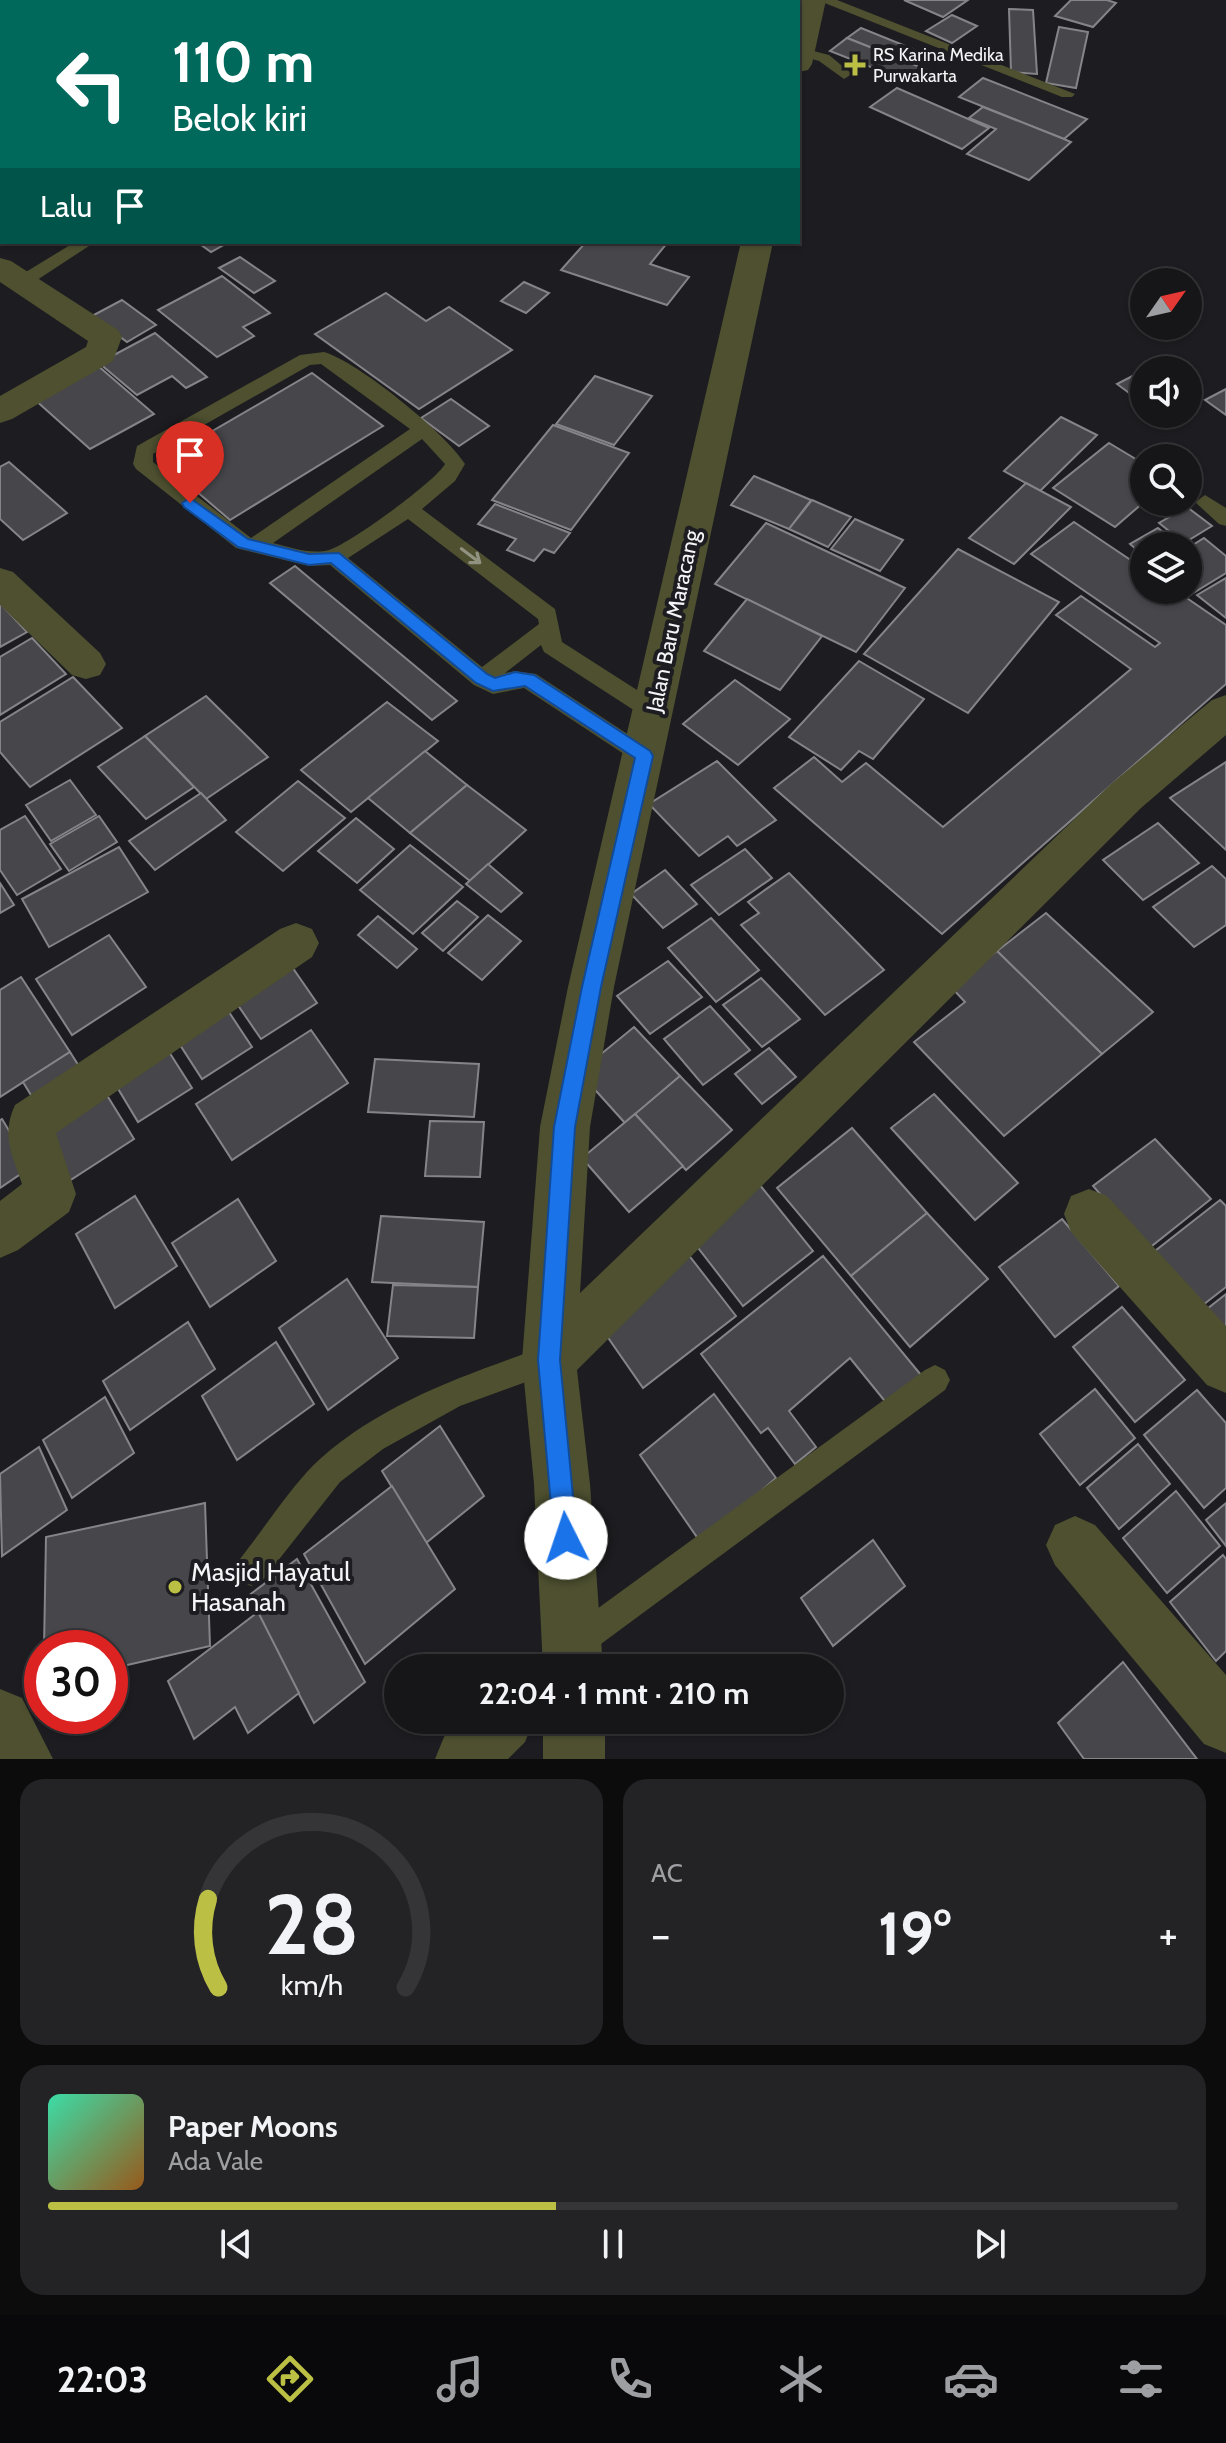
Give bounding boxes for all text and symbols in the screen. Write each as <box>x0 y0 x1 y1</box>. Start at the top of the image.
text: 110 m <box>172 28 314 96</box>
icon: left <box>40 32 144 136</box>
place label: RS Karina Medika Purwakarta <box>873 44 1004 87</box>
marker: RS Karina Medika Purwakarta <box>844 54 866 76</box>
text: Belok kiri <box>172 96 307 140</box>
icon: arrive <box>108 184 152 228</box>
text: Lalu <box>40 188 92 225</box>
north arrow <box>1130 268 1202 340</box>
map controls <box>1130 268 1202 604</box>
button: sound <box>1130 356 1202 428</box>
pin <box>156 421 224 503</box>
icon: arrive <box>168 433 212 477</box>
button: search <box>1130 444 1202 516</box>
street label: Jalan Baru Maracang <box>640 526 706 716</box>
button: layers <box>1130 532 1202 604</box>
one-way arrow <box>459 548 481 565</box>
position arrow <box>524 1496 608 1580</box>
place label: Masjid Hayatul Hasanah <box>191 1556 350 1618</box>
marker: Masjid Hayatul Hasanah <box>166 1578 184 1596</box>
speed limit sign: 30 <box>24 1630 128 1734</box>
text: 22:04 · 1 mnt · 210 m <box>479 1675 749 1712</box>
text: AC <box>651 1857 683 1889</box>
text: 28 <box>264 1874 359 1975</box>
text: 19° <box>878 1897 951 1970</box>
text: − <box>651 1908 670 1961</box>
text: + <box>1159 1908 1178 1961</box>
text: km/h <box>280 1967 343 2002</box>
text: Paper Moons <box>168 2108 338 2145</box>
text: Ada Vale <box>168 2145 263 2177</box>
icon: previous <box>214 2222 258 2266</box>
icon: pause <box>591 2222 635 2266</box>
icon: next <box>968 2222 1012 2266</box>
icon: directions <box>262 2351 318 2407</box>
icon: music <box>432 2351 488 2407</box>
icon: phone <box>602 2351 658 2407</box>
icon: climate <box>773 2351 829 2407</box>
icon: car <box>943 2351 999 2407</box>
icon: filters <box>1113 2351 1169 2407</box>
text: 22:03 <box>57 2357 148 2401</box>

